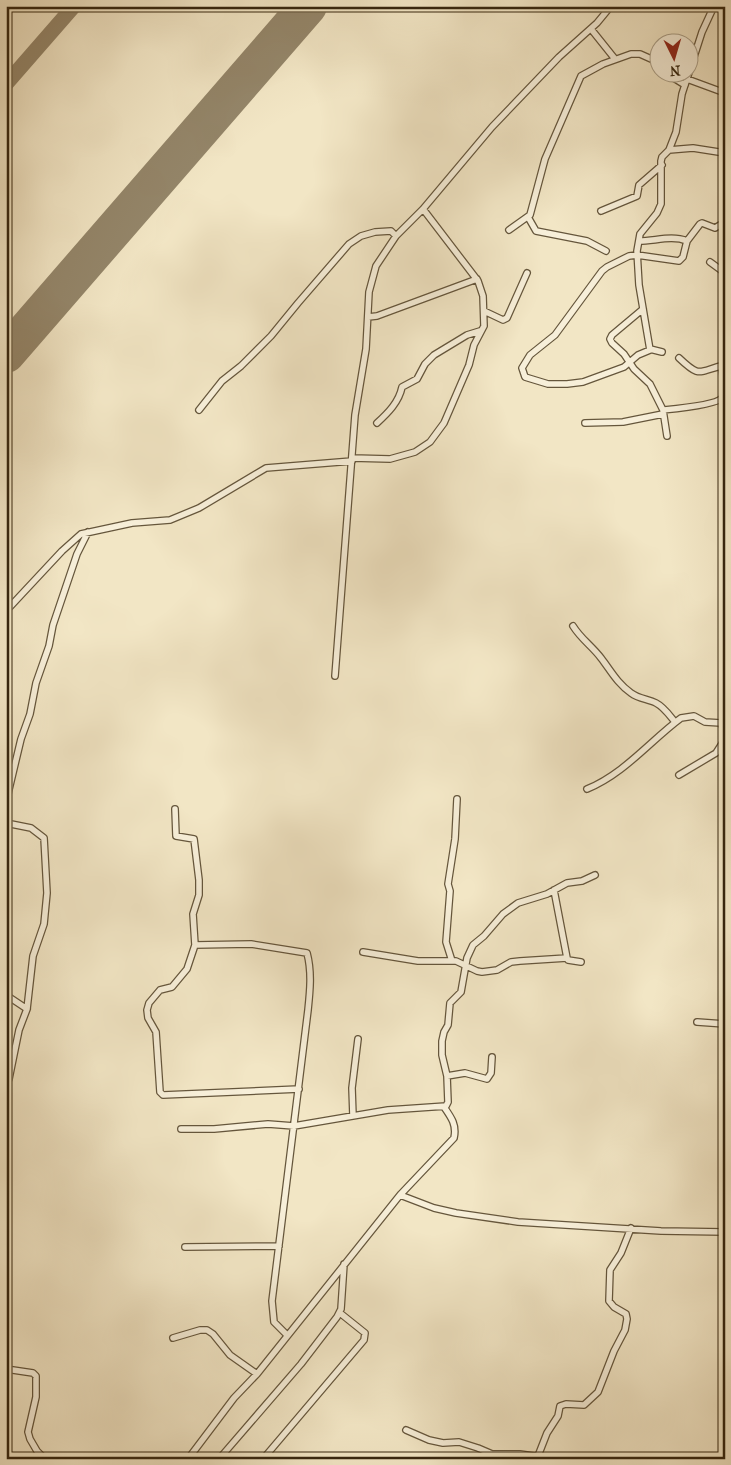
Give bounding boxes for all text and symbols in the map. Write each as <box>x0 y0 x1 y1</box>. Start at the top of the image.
north arrow <box>648 32 698 82</box>
text: N <box>669 62 681 79</box>

